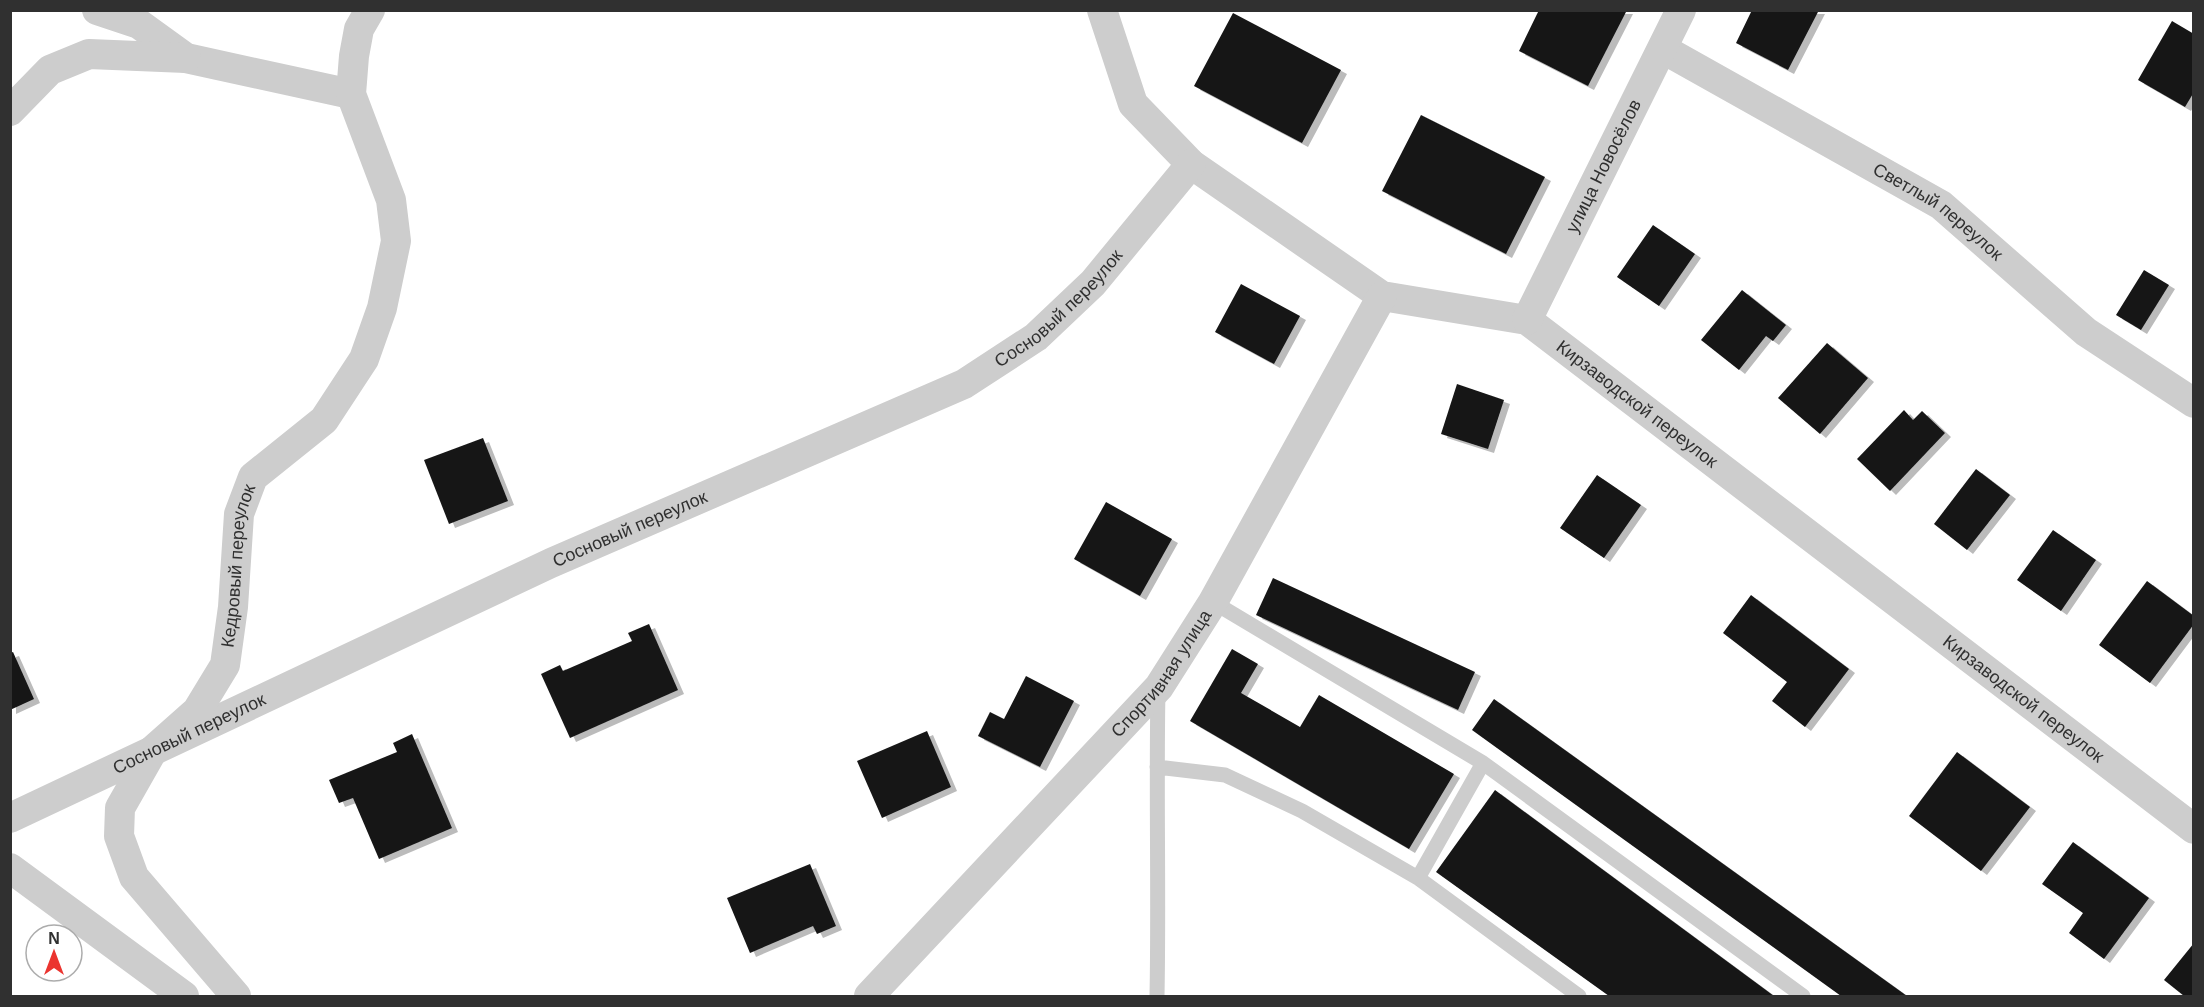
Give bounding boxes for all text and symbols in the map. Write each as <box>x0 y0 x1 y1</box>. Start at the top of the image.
street label: улица Новосёлов <box>1562 96 1645 236</box>
street label: Светлый переулок <box>1870 159 2007 264</box>
street label: Сосновый переулок <box>991 245 1127 371</box>
street label: Кирзаводской переулок <box>1553 336 1722 472</box>
street label: Кедровый переулок <box>218 481 259 649</box>
street label: Сосновый переулок <box>550 487 710 571</box>
street label: Спортивная улица <box>1107 605 1216 741</box>
street label: Кирзаводской переулок <box>1939 631 2108 767</box>
street label: Сосновый переулок <box>110 689 269 778</box>
north arrow <box>24 923 84 983</box>
text: N <box>48 930 60 947</box>

